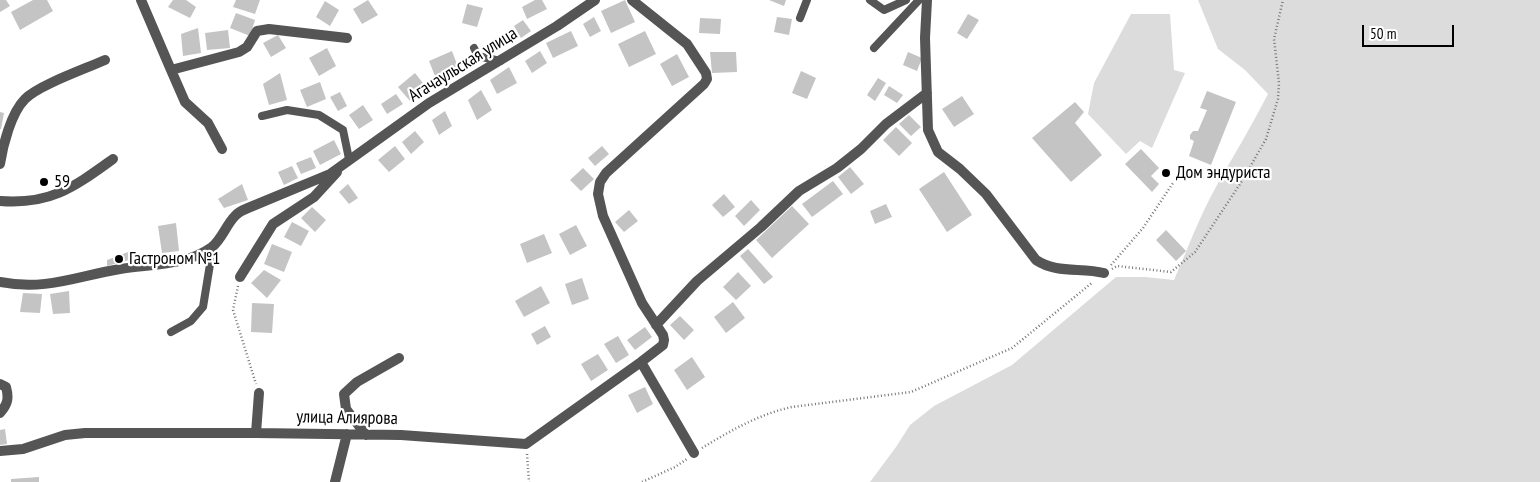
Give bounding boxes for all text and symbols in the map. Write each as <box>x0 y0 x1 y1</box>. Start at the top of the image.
scale bar <box>1365 15 1458 47</box>
street label: Агачаульская улица <box>405 23 521 107</box>
text: 50 m <box>1370 24 1396 43</box>
place label: Дом эндуриста <box>1176 162 1271 184</box>
marker: Дом эндуриста <box>1160 167 1172 179</box>
place label: 59 <box>54 171 70 193</box>
marker: 59 <box>38 176 50 188</box>
place label: Гастроном №1 <box>129 248 220 270</box>
marker: Гастроном №1 <box>113 253 125 265</box>
street label: улица Алиярова <box>296 406 398 430</box>

